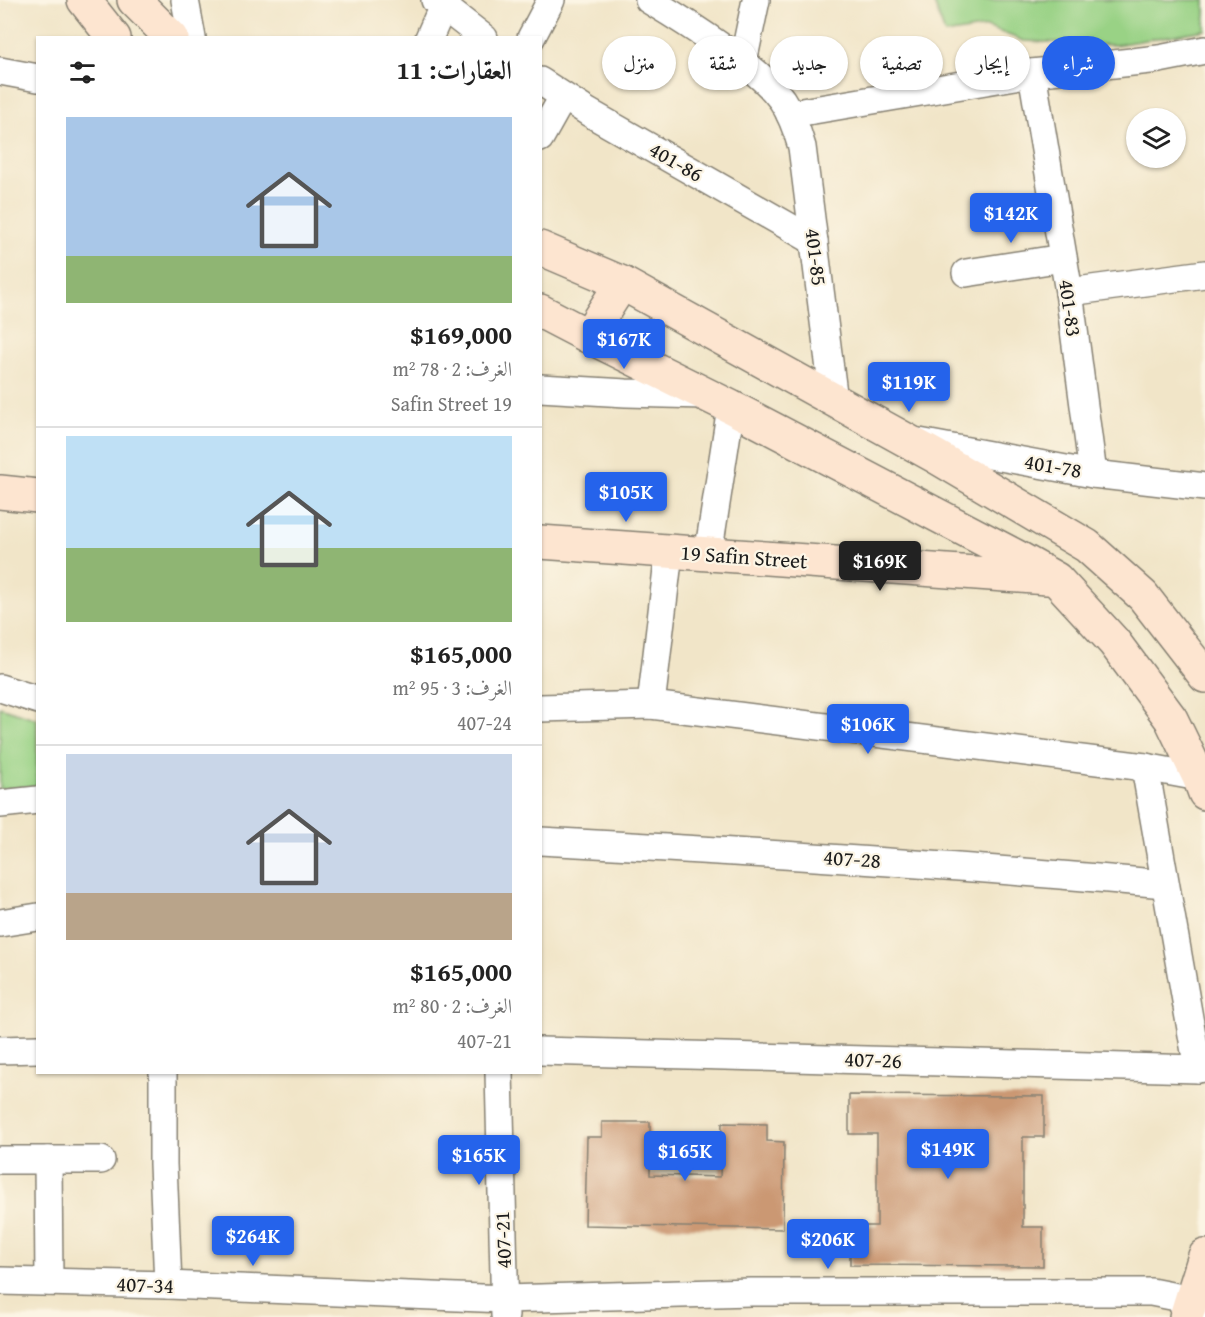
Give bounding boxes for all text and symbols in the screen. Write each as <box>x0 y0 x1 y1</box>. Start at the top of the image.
chip: منزل <box>602 36 676 90</box>
chip: شقة <box>688 36 758 90</box>
chip: جديد <box>770 36 848 90</box>
chip: تصفية <box>860 36 943 90</box>
chip: إيجار <box>955 36 1030 90</box>
chip: شراء <box>1042 36 1115 90</box>
text: العقارات: 11 <box>396 50 512 89</box>
icon: filters <box>66 56 99 89</box>
map controls <box>1126 108 1186 168</box>
button: layers <box>1126 108 1186 168</box>
street label: 401-86 <box>643 134 709 189</box>
icon: home <box>235 156 343 264</box>
pin: $142K <box>969 193 1053 244</box>
text: $142K <box>984 198 1038 227</box>
street label: 401-85 <box>798 226 835 287</box>
street label: 401-83 <box>1051 277 1090 339</box>
text: $169,000 <box>410 315 512 354</box>
pin: $167K <box>582 319 666 370</box>
text: $167K <box>597 324 651 353</box>
text: الغرف: 2 · 78 m² <box>393 354 512 383</box>
pin: $119K <box>867 362 951 413</box>
text: $119K <box>882 367 936 396</box>
text: 19 Safin Street <box>391 389 512 418</box>
street label: 401-78 <box>1022 445 1084 486</box>
pin: $105K <box>584 472 668 523</box>
icon: home <box>235 475 343 583</box>
text: $105K <box>599 477 653 506</box>
street label: 19 Safin Street <box>680 537 809 576</box>
pin: $169K <box>838 541 922 592</box>
text: $169K <box>853 546 907 575</box>
text: $165,000 <box>410 634 512 673</box>
text: الغرف: 3 · 95 m² <box>393 673 512 702</box>
pin: $106K <box>826 704 910 755</box>
text: 407-24 <box>457 708 512 737</box>
text: $106K <box>841 709 895 738</box>
icon: home <box>235 793 343 901</box>
street label: 407-28 <box>822 841 882 876</box>
text: $165,000 <box>410 952 512 991</box>
text: الغرف: 2 · 80 m² <box>393 991 512 1020</box>
text: 407-21 <box>457 1026 512 1055</box>
street label: 407-26 <box>844 1043 902 1076</box>
pin: $149K <box>906 1129 990 1180</box>
pin: $165K <box>643 1131 727 1182</box>
text: $149K <box>921 1134 975 1163</box>
pin: $165K <box>437 1135 521 1186</box>
text: $165K <box>658 1136 712 1165</box>
text: $165K <box>452 1140 506 1169</box>
street label: 407-21 <box>486 1211 519 1269</box>
pin: $264K <box>211 1216 295 1267</box>
pin: $206K <box>786 1219 870 1270</box>
text: $264K <box>226 1221 280 1250</box>
text: $206K <box>801 1224 855 1253</box>
street label: 407-34 <box>116 1268 174 1301</box>

